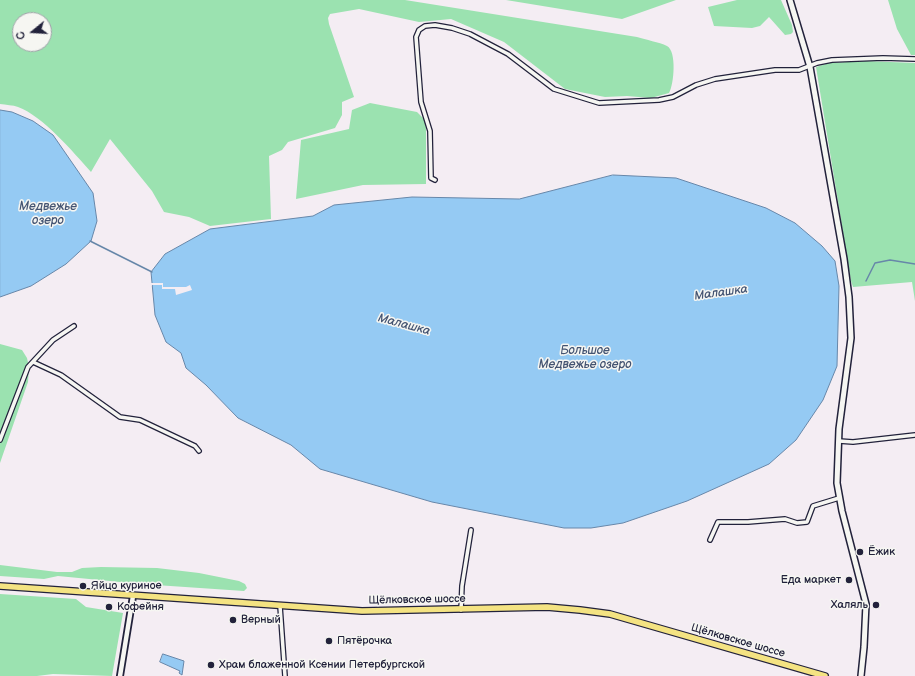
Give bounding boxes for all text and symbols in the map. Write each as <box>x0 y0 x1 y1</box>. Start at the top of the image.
north arrow <box>12 12 52 52</box>
text: С <box>14 30 28 41</box>
water label: Медвежье озеро <box>19 200 77 228</box>
water label: Малашка <box>693 282 749 304</box>
water label: Малашка <box>376 311 432 339</box>
water label: Большое Медвежье озеро <box>539 344 631 372</box>
place label: Ёжик <box>868 545 895 559</box>
marker: Ёжик <box>855 547 865 557</box>
place label: Еда маркет <box>781 573 841 587</box>
marker: Еда маркет <box>844 575 854 585</box>
place label: Яйцо куриное <box>91 579 162 593</box>
marker: Яйцо куриное <box>78 581 88 591</box>
street label: Щёлковское шоссе <box>368 593 466 607</box>
place label: Халяль <box>831 598 868 612</box>
place label: Кофейня <box>117 600 164 614</box>
marker: Халяль <box>871 600 881 610</box>
marker: Кофейня <box>104 602 114 612</box>
place label: Верный <box>241 613 281 627</box>
marker: Верный <box>228 615 238 625</box>
street label: Щёлковское шоссе <box>689 621 787 661</box>
place label: Пятёрочка <box>337 634 392 648</box>
marker: Пятёрочка <box>324 636 334 646</box>
place label: Храм блаженной Ксении Петербургской <box>219 658 425 672</box>
marker: Храм блаженной Ксении Петербургской <box>206 660 216 670</box>

